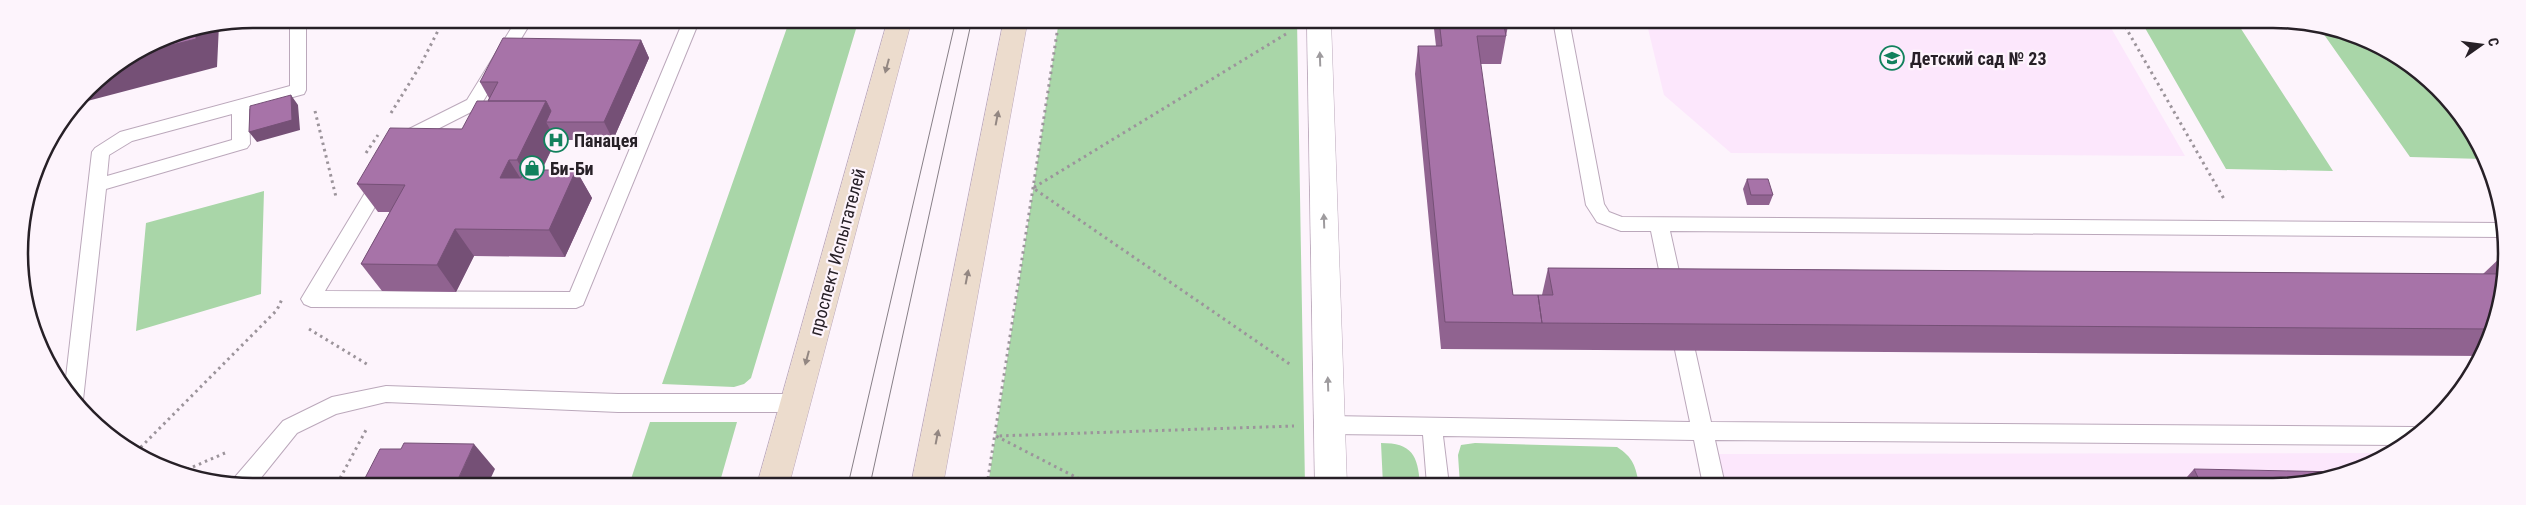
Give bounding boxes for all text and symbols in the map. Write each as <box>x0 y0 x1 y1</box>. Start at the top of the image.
north arrow <box>2456 20 2506 70</box>
text: С <box>2485 36 2502 48</box>
school or university icon: Детский сад № 23 <box>1879 45 1905 71</box>
place label: Детский сад № 23 <box>1910 48 2047 69</box>
one-way arrow <box>1315 51 1323 67</box>
one-way arrow <box>883 59 891 74</box>
one-way arrow <box>993 110 1001 125</box>
hospital icon: Панацея <box>543 127 569 153</box>
place label: Панацея <box>574 130 638 151</box>
shop icon: Би-Би <box>519 155 545 181</box>
place label: Би-Би <box>550 158 593 179</box>
street label: проспект Испытателей <box>805 166 869 338</box>
one-way arrow <box>1320 213 1328 229</box>
one-way arrow <box>963 269 971 285</box>
one-way arrow <box>803 351 811 366</box>
one-way arrow <box>1324 376 1332 392</box>
one-way arrow <box>933 428 941 444</box>

